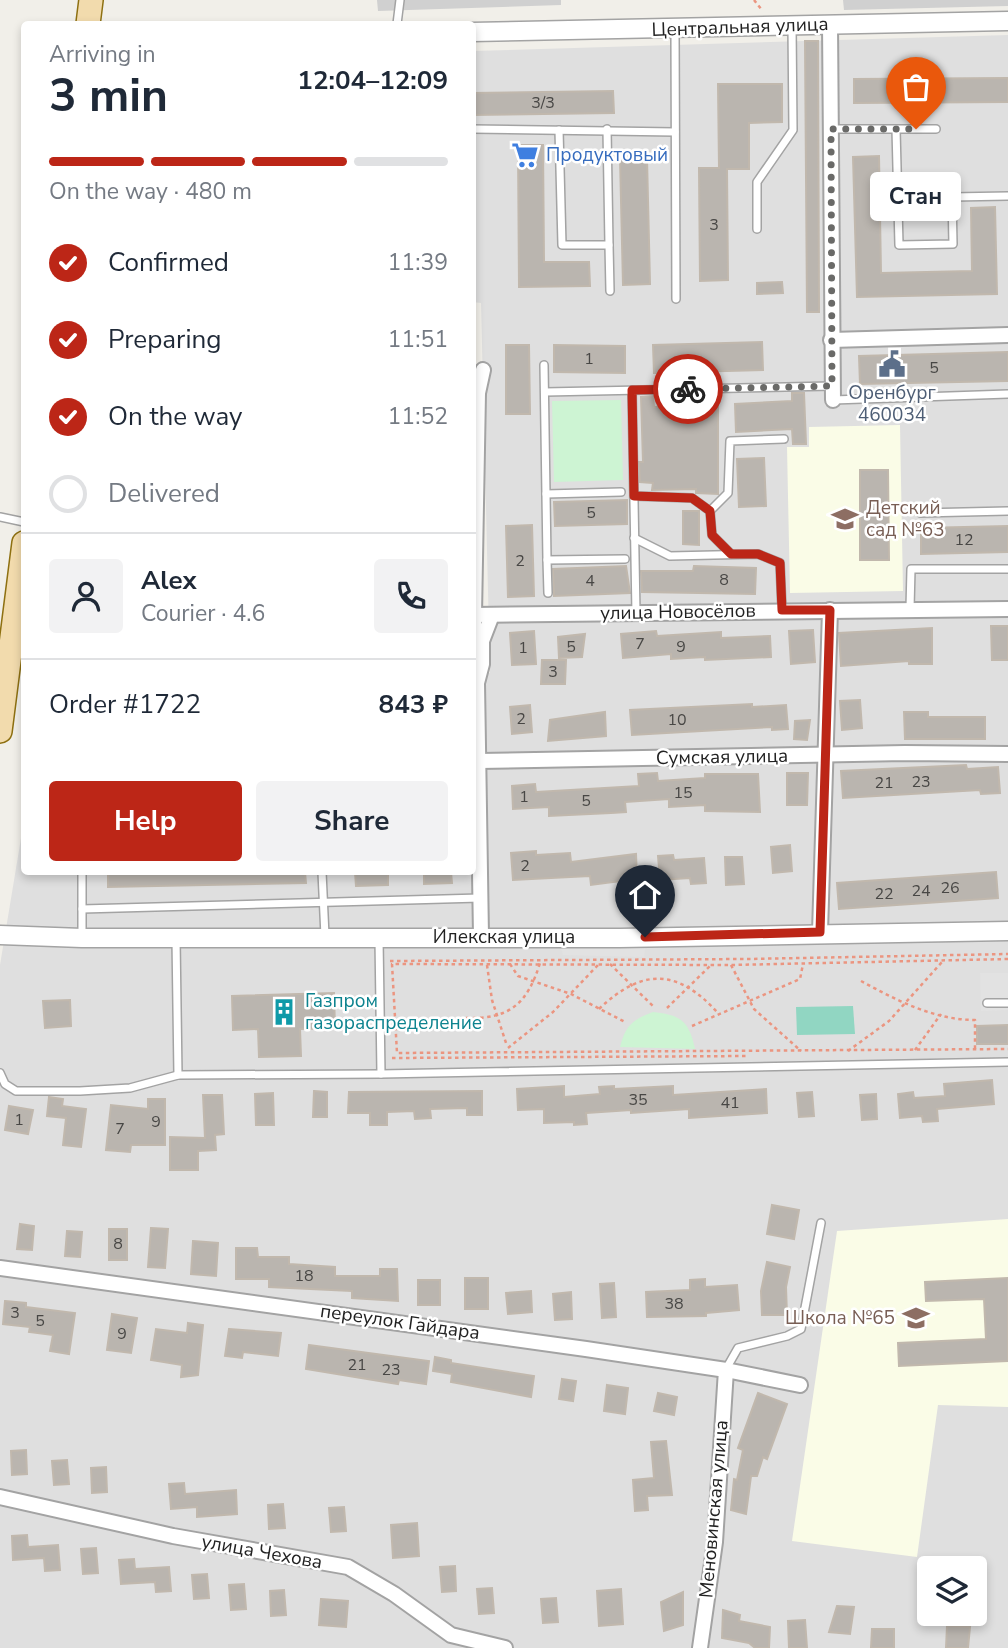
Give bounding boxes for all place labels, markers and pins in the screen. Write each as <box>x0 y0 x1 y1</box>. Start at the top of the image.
pin <box>886 57 946 129</box>
supermarket icon: Продуктовый <box>510 140 540 170</box>
place label: Продуктовый <box>546 142 668 168</box>
callout: Стан <box>870 171 962 220</box>
public building icon: Оренбург 460034 <box>877 349 907 379</box>
place label: Оренбург 460034 <box>848 380 936 428</box>
place label: Детский сад №63 <box>866 495 945 543</box>
school or university icon: Детский сад №63 <box>830 504 860 534</box>
pin <box>615 865 675 937</box>
place label: Газпром газораспределение <box>305 988 482 1036</box>
building icon: Газпром газораспределение <box>269 997 299 1027</box>
school or university icon: Школа №65 <box>901 1303 931 1333</box>
place label: Школа №65 <box>785 1305 895 1331</box>

